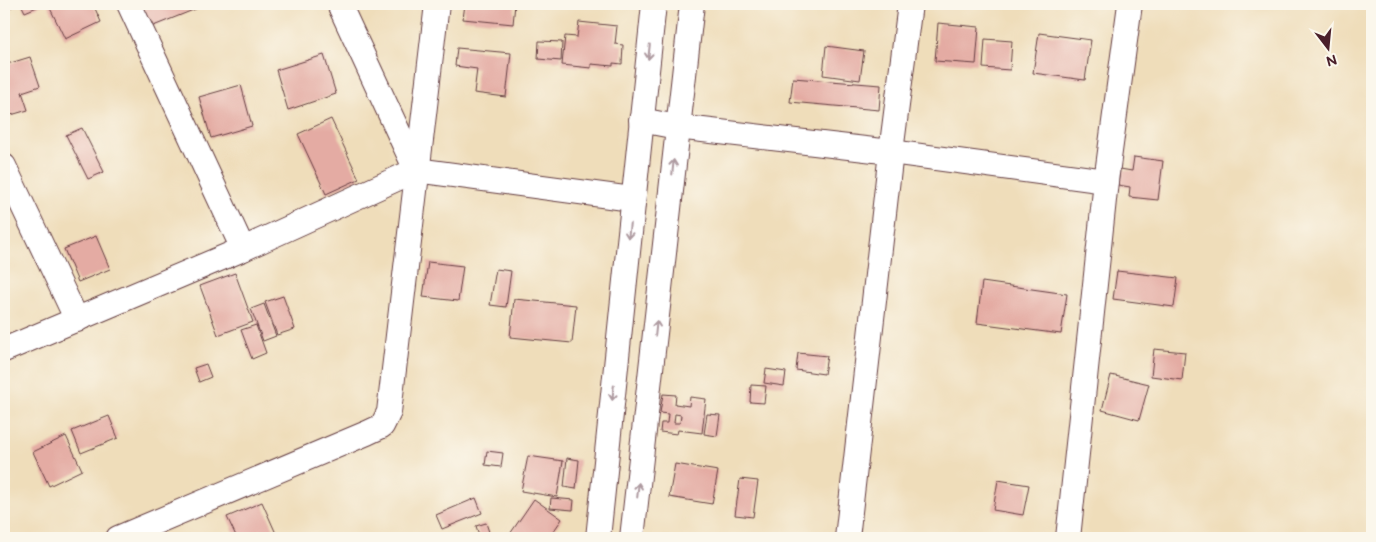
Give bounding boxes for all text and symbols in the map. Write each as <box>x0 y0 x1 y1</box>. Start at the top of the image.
north arrow <box>1304 22 1354 72</box>
one-way arrow <box>644 44 654 60</box>
text: N <box>1324 50 1339 70</box>
one-way arrow <box>668 159 678 175</box>
one-way arrow <box>624 223 634 239</box>
one-way arrow <box>651 321 661 337</box>
one-way arrow <box>608 385 618 401</box>
one-way arrow <box>633 482 643 498</box>

